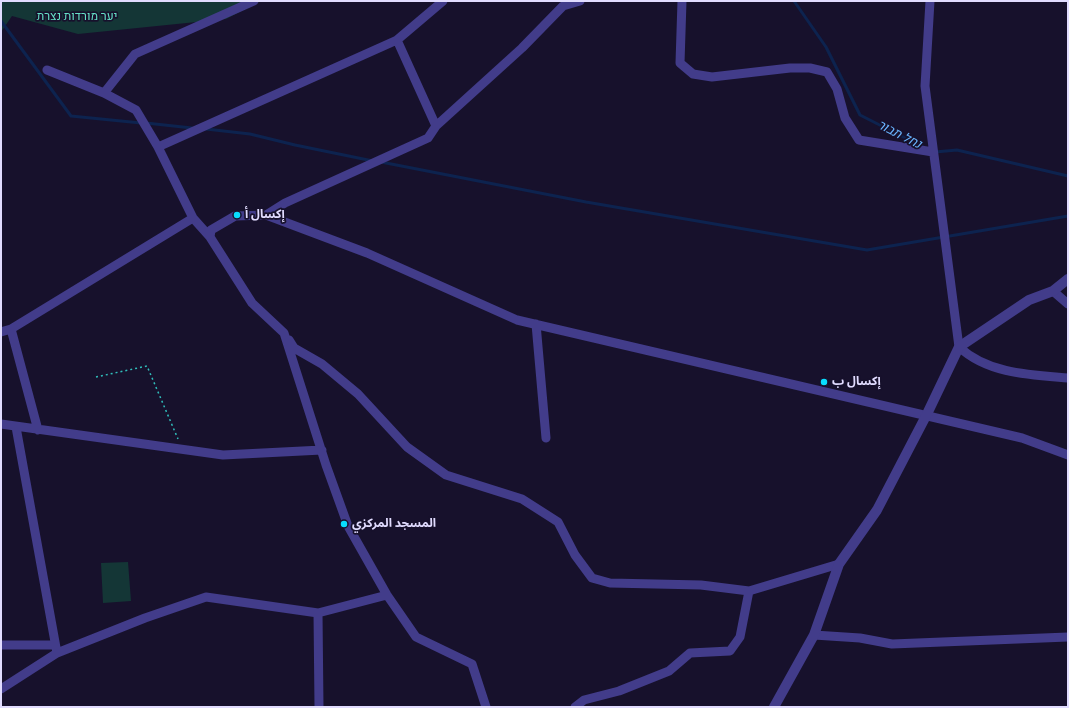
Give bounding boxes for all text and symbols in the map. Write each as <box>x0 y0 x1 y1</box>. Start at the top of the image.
park label: יער מורדות נצרת <box>37 10 117 24</box>
water label: נחל תבור <box>874 117 924 153</box>
place label: إكسال أ <box>245 208 285 222</box>
marker: إكسال أ <box>232 210 242 220</box>
place label: إكسال ب <box>832 375 881 389</box>
marker: إكسال ب <box>819 377 829 387</box>
place label: المسجد المركزي <box>352 517 436 531</box>
marker: المسجد المركزي <box>339 519 349 529</box>

